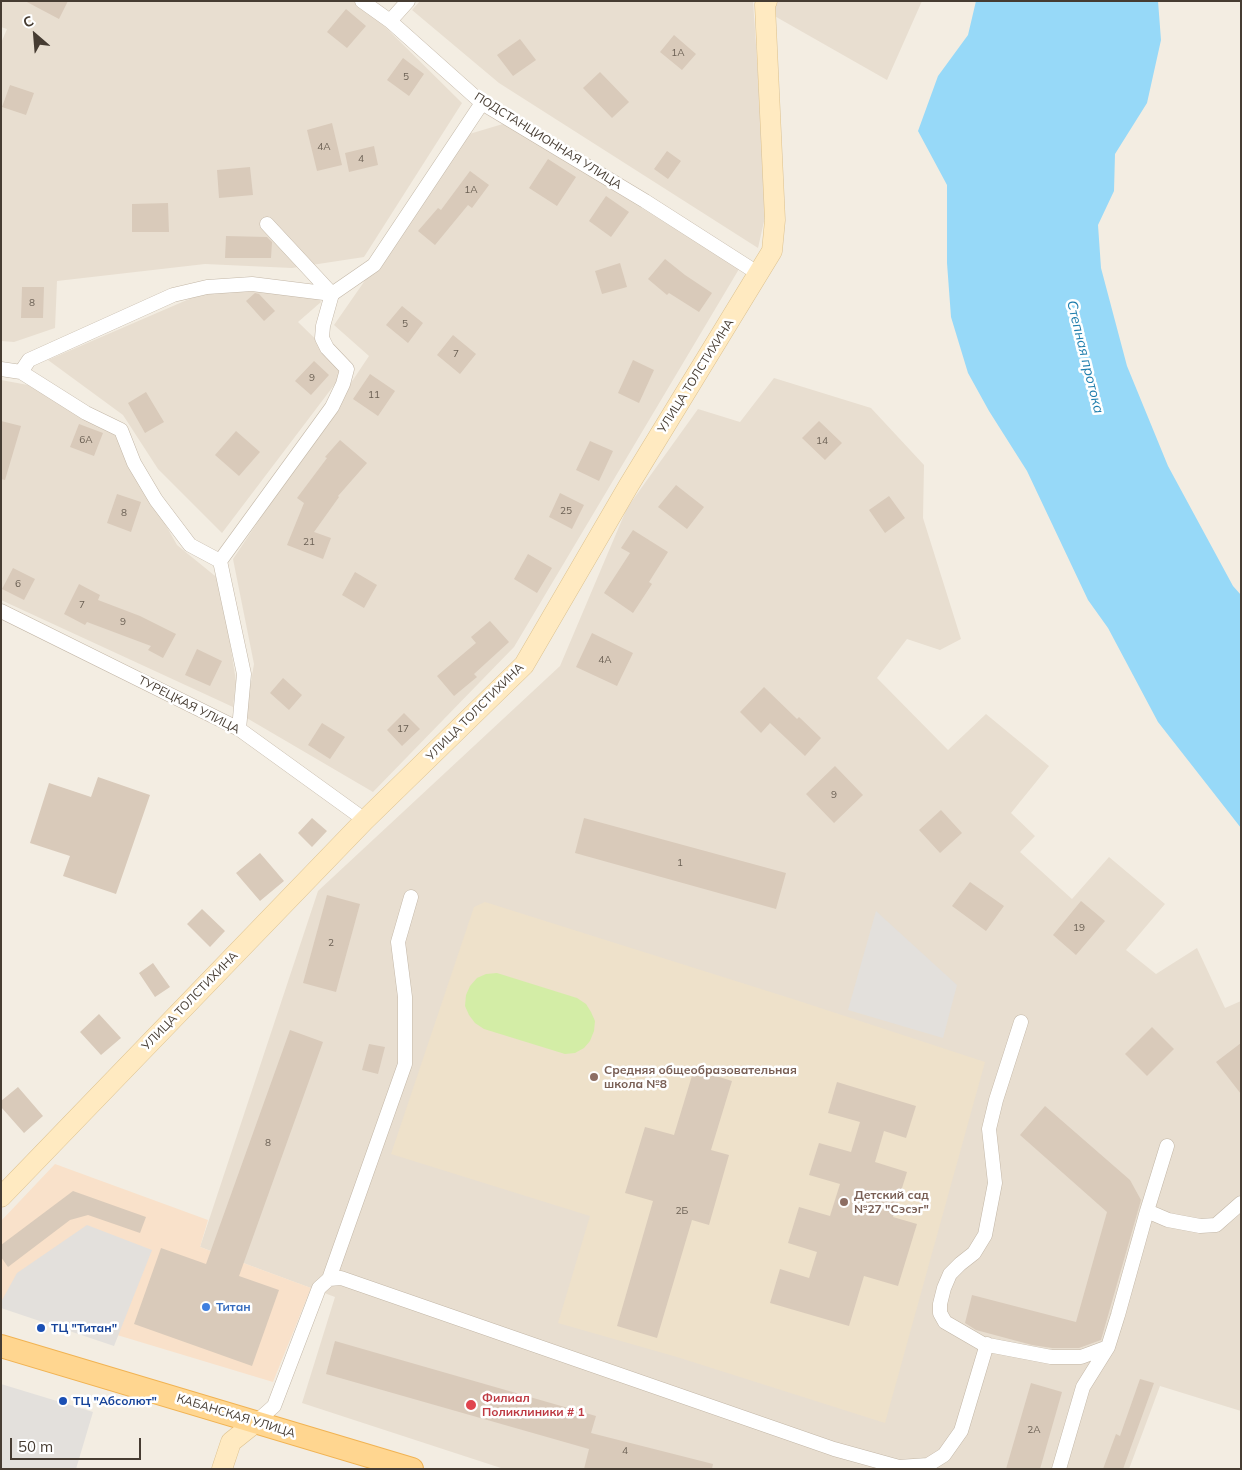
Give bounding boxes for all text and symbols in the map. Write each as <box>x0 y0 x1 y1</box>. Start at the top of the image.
north arrow <box>10 10 60 60</box>
text: С <box>20 11 37 32</box>
house number: 1А <box>671 47 685 59</box>
house number: 5 <box>403 71 409 83</box>
street label: ПОДСТАНЦИОННАЯ УЛИЦА <box>472 90 624 192</box>
house number: 4А <box>317 141 331 153</box>
house number: 4 <box>358 153 364 165</box>
house number: 1А <box>464 184 478 196</box>
house number: 8 <box>29 297 35 309</box>
water label: Степная протока <box>1063 299 1107 415</box>
street label: УЛИЦА ТОЛСТИХИНА <box>655 316 737 436</box>
house number: 5 <box>402 318 408 330</box>
house number: 7 <box>453 348 459 360</box>
house number: 9 <box>309 372 315 384</box>
house number: 11 <box>368 389 380 401</box>
house number: 6А <box>79 434 93 446</box>
house number: 14 <box>816 435 828 447</box>
house number: 25 <box>560 505 572 517</box>
house number: 8 <box>121 507 127 519</box>
house number: 21 <box>303 536 315 548</box>
house number: 6 <box>15 578 21 590</box>
house number: 7 <box>79 599 85 611</box>
house number: 9 <box>120 616 126 628</box>
house number: 4А <box>598 654 612 666</box>
street label: УЛИЦА ТОЛСТИХИНА <box>423 660 527 764</box>
street label: ТУРЕЦКАЯ УЛИЦА <box>136 673 242 737</box>
house number: 17 <box>397 723 409 735</box>
house number: 9 <box>831 789 837 801</box>
house number: 1 <box>677 857 683 869</box>
house number: 19 <box>1073 922 1085 934</box>
house number: 2 <box>328 937 334 949</box>
street label: УЛИЦА ТОЛСТИХИНА <box>139 949 241 1053</box>
place label: Средняя общеобразовательная школа №8 <box>604 1063 797 1091</box>
marker: Средняя общеобразовательная школа №8 <box>588 1071 600 1083</box>
house number: 8 <box>265 1137 271 1149</box>
place label: Детский сад №27 "Сэсэг" <box>854 1188 929 1216</box>
marker: Детский сад №27 "Сэсэг" <box>838 1196 850 1208</box>
house number: 2Б <box>676 1205 688 1217</box>
place label: Титан <box>216 1300 251 1314</box>
marker: Титан <box>200 1301 212 1313</box>
place label: ТЦ "Титан" <box>51 1321 117 1335</box>
marker: ТЦ "Титан" <box>35 1322 47 1334</box>
street label: КАБАНСКАЯ УЛИЦА <box>175 1391 297 1441</box>
place label: Филиал Поликлиники # 1 <box>482 1391 585 1419</box>
place label: ТЦ "Абсолют" <box>73 1394 157 1408</box>
marker: ТЦ "Абсолют" <box>57 1395 69 1407</box>
marker: Филиал Поликлиники # 1 <box>464 1398 478 1412</box>
house number: 2А <box>1027 1424 1041 1436</box>
scale bar <box>12 1428 144 1460</box>
text: 50 m <box>18 1437 53 1456</box>
house number: 4 <box>622 1445 628 1457</box>

